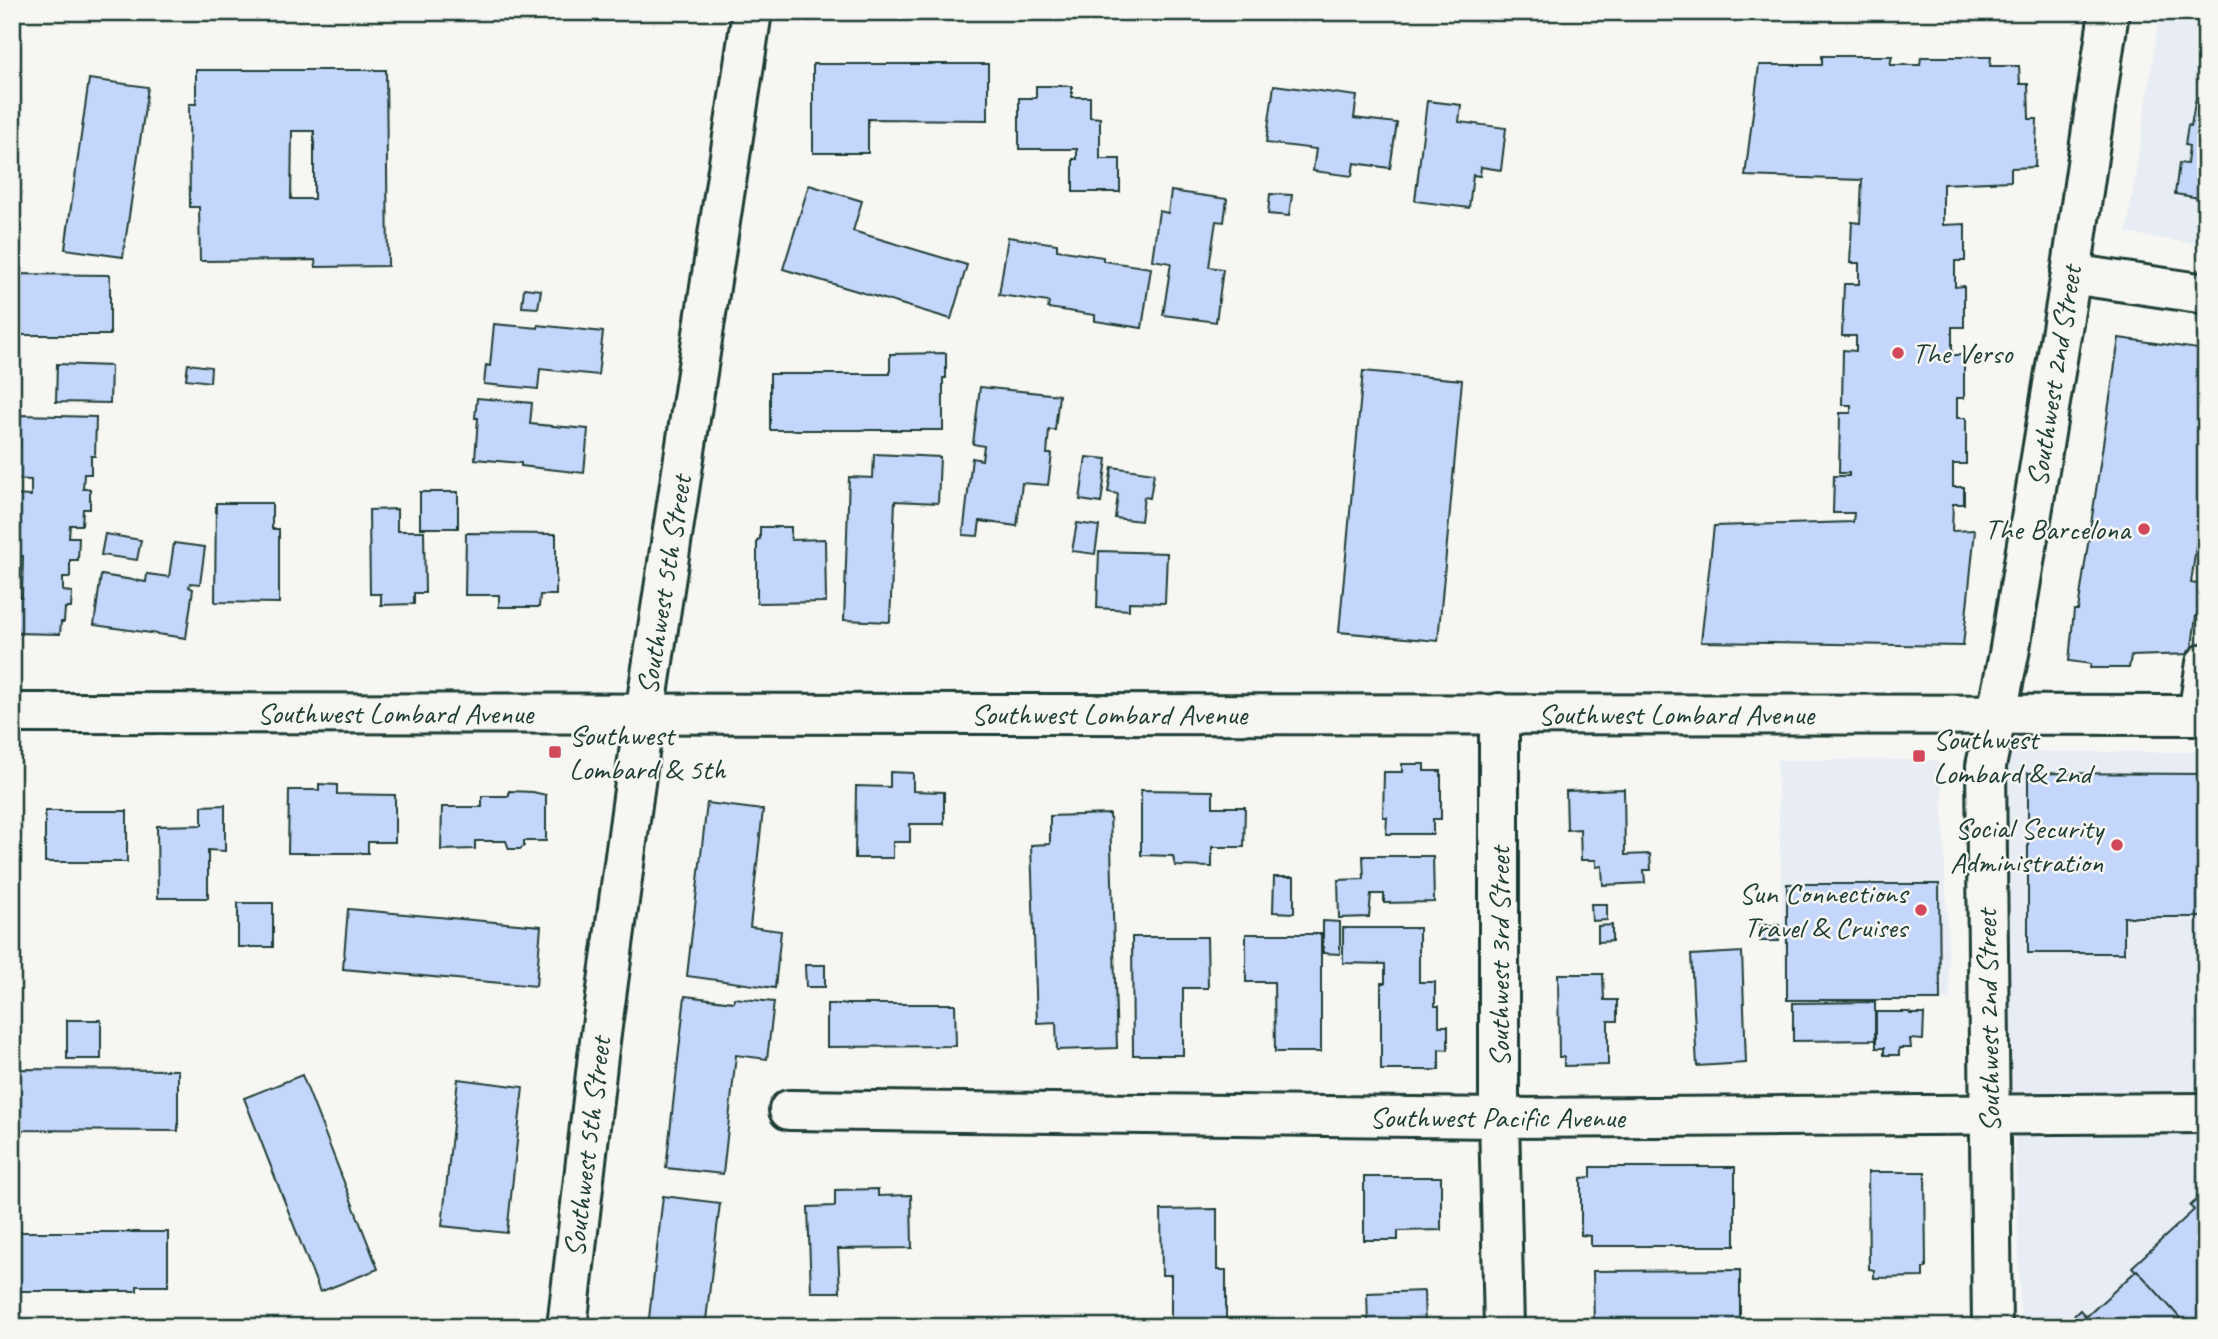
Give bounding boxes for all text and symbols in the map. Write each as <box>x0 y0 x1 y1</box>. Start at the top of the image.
street label: Southwest 2nd Street <box>2018 260 2091 489</box>
place label: The Verso <box>1912 334 2014 372</box>
marker: The Verso <box>1890 345 1906 361</box>
street label: Southwest 5th Street <box>628 470 701 697</box>
place label: The Barcelona <box>1984 510 2132 548</box>
marker: The Barcelona <box>2136 521 2152 537</box>
street label: Southwest Lombard Avenue <box>257 694 535 732</box>
street label: Southwest Lombard Avenue <box>971 695 1249 733</box>
street label: Southwest Lombard Avenue <box>1538 695 1816 733</box>
place label: Southwest Lombard & 5th <box>569 716 727 788</box>
place label: Southwest Lombard & 2nd <box>1933 720 2095 792</box>
marker: Southwest Lombard & 5th <box>547 744 563 760</box>
marker: Southwest Lombard & 2nd <box>1911 748 1927 764</box>
place label: Social Security Administration <box>1950 809 2106 881</box>
marker: Social Security Administration <box>2109 837 2125 853</box>
street label: Southwest 3rd Street <box>1480 844 1518 1067</box>
place label: Sun Connections Travel & Cruises <box>1739 874 1910 946</box>
marker: Sun Connections Travel & Cruises <box>1913 902 1929 918</box>
street label: Southwest 2nd Street <box>1967 906 2009 1133</box>
street label: Southwest 5th Street <box>555 1032 620 1259</box>
street label: Southwest Pacific Avenue <box>1369 1098 1627 1136</box>

